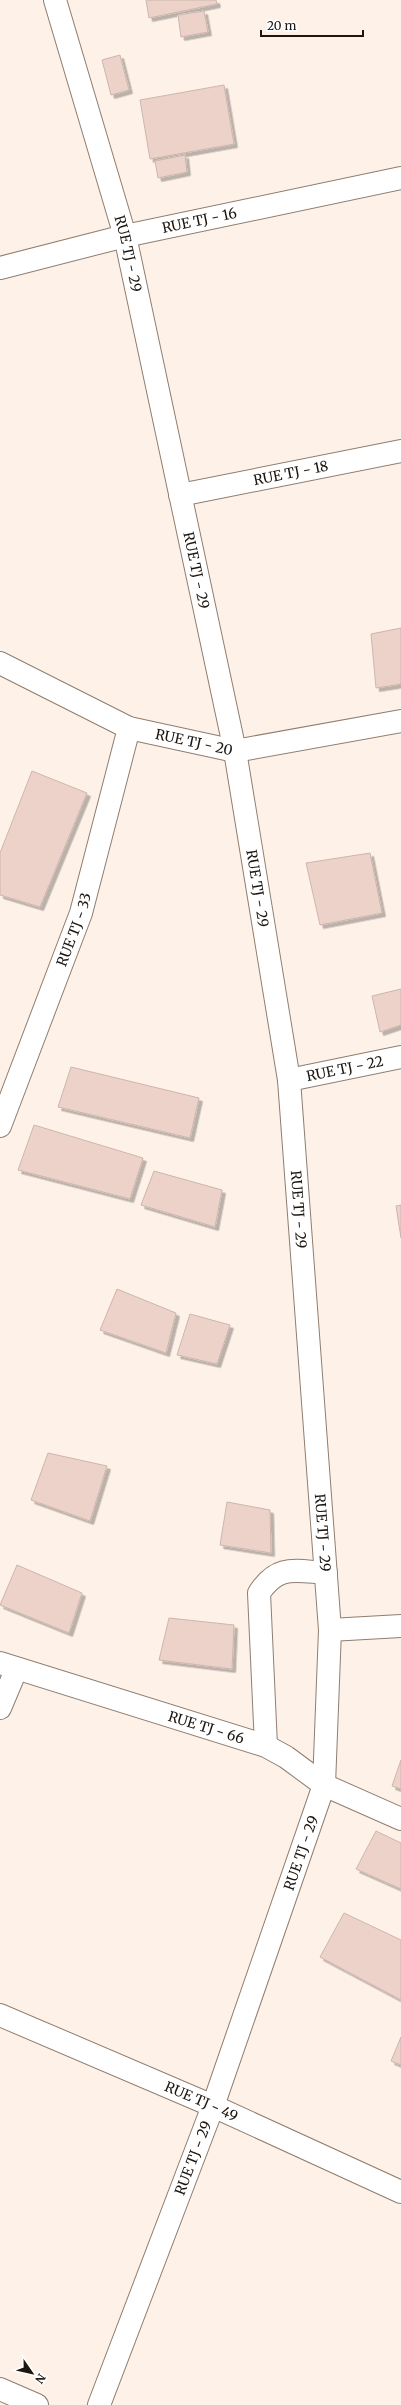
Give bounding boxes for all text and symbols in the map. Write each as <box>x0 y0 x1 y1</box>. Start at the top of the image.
scale bar <box>261 12 363 38</box>
text: 20 m <box>267 18 296 33</box>
street label: RUE TJ - 16 <box>160 204 238 237</box>
street label: RUE TJ - 29 <box>110 213 146 294</box>
street label: RUE TJ - 18 <box>252 457 330 489</box>
street label: RUE TJ - 29 <box>179 530 213 610</box>
street label: RUE TJ - 20 <box>154 725 234 759</box>
street label: RUE TJ - 29 <box>242 848 273 928</box>
street label: RUE TJ - 33 <box>53 891 95 969</box>
street label: RUE TJ - 22 <box>305 1052 385 1085</box>
street label: RUE TJ - 29 <box>287 1170 311 1249</box>
street label: RUE TJ - 29 <box>311 1493 335 1572</box>
street label: RUE TJ - 66 <box>166 1707 246 1748</box>
street label: RUE TJ - 29 <box>280 1813 322 1893</box>
street label: RUE TJ - 49 <box>162 2077 241 2125</box>
street label: RUE TJ - 29 <box>171 2118 215 2198</box>
north arrow <box>12 2353 52 2393</box>
text: N <box>32 2371 49 2386</box>

